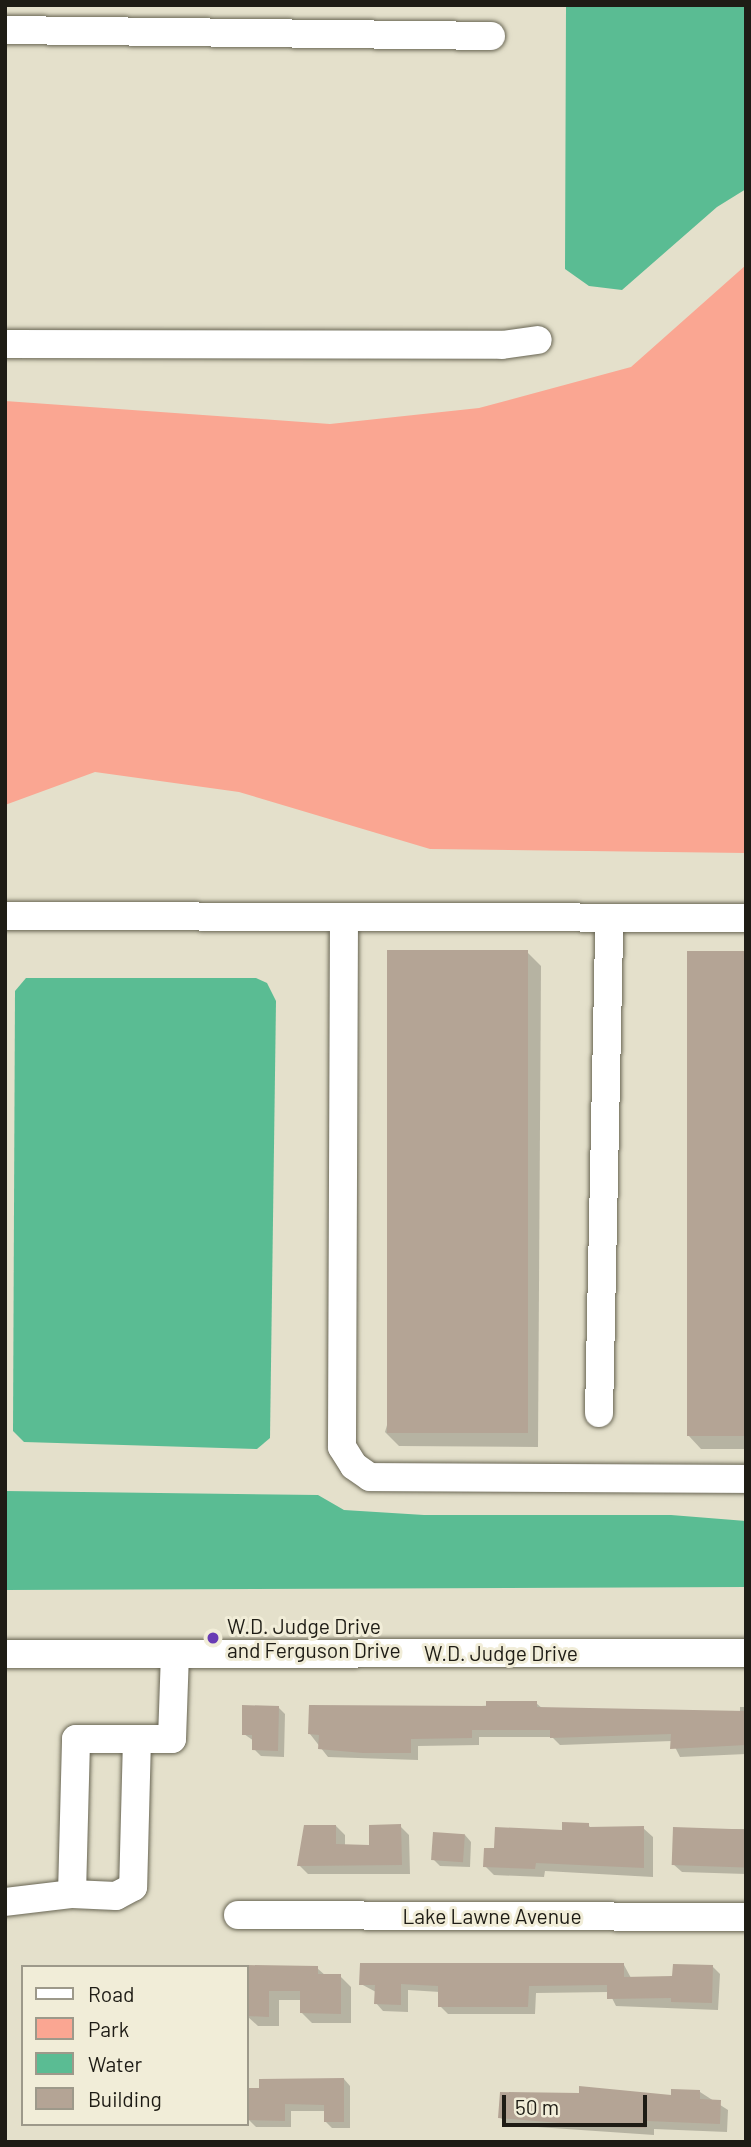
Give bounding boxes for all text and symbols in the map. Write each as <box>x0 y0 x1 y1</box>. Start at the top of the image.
place label: W.D. Judge Drive and Ferguson Drive <box>227 1613 401 1663</box>
marker: W.D. Judge Drive and Ferguson Drive <box>205 1630 221 1646</box>
street label: W.D. Judge Drive <box>424 1640 578 1666</box>
street label: Lake Lawne Avenue <box>402 1903 582 1929</box>
legend <box>21 1965 248 2126</box>
text: Road <box>88 1981 134 2006</box>
text: Park <box>88 2016 129 2041</box>
text: Water <box>88 2051 142 2076</box>
scale bar <box>506 2080 651 2124</box>
text: Building <box>88 2086 162 2111</box>
text: 50 m <box>515 2094 559 2119</box>

